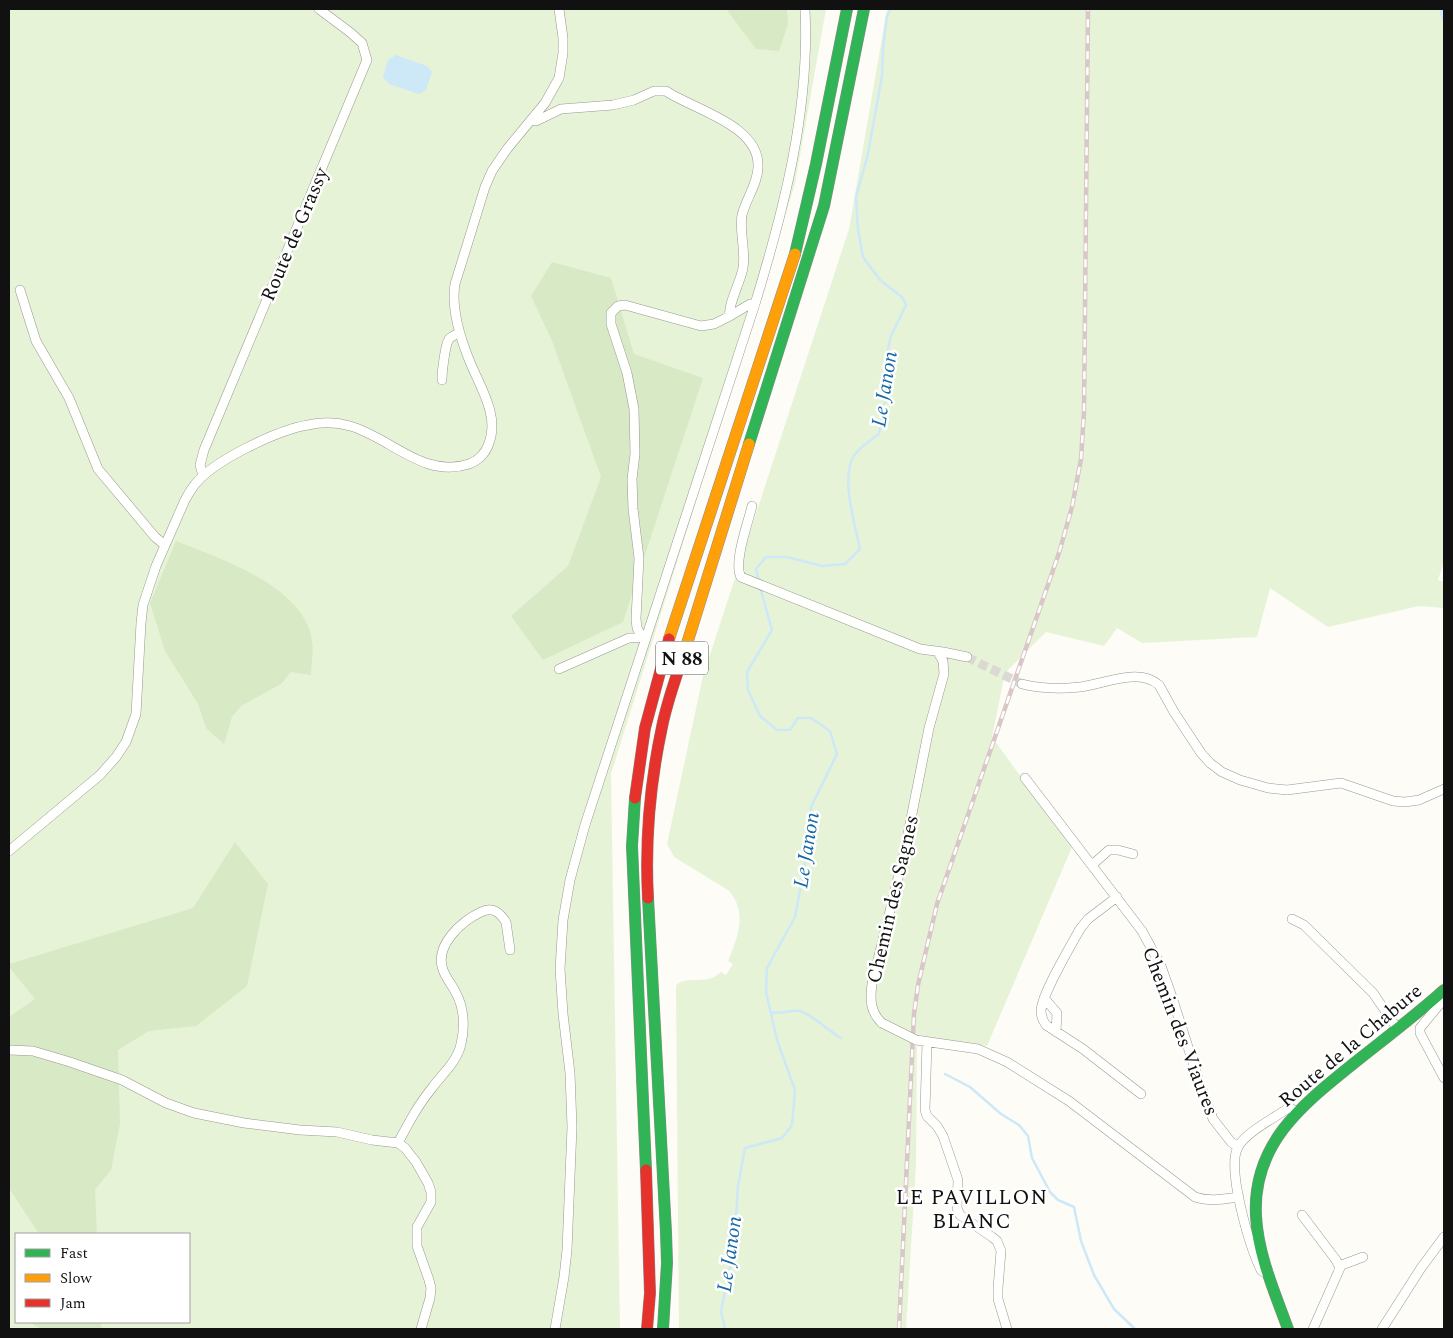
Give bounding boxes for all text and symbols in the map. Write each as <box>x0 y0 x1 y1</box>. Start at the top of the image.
street label: Route de Grassy <box>253 162 337 306</box>
water label: Le Janon <box>863 349 907 430</box>
road number: N 88 <box>656 641 708 674</box>
water label: Le Janon <box>785 810 829 891</box>
street label: Chemin des Sagnes <box>859 812 927 986</box>
street label: Chemin des Viaures <box>1134 943 1226 1120</box>
street label: Route de la Chabure <box>1272 977 1429 1115</box>
district label: LE PAVILLON BLANC <box>896 1182 1048 1238</box>
water label: Le Janon <box>709 1214 751 1294</box>
legend <box>15 1233 190 1323</box>
text: Fast <box>60 1242 88 1265</box>
text: Slow <box>60 1267 92 1290</box>
text: Jam <box>60 1292 86 1315</box>

